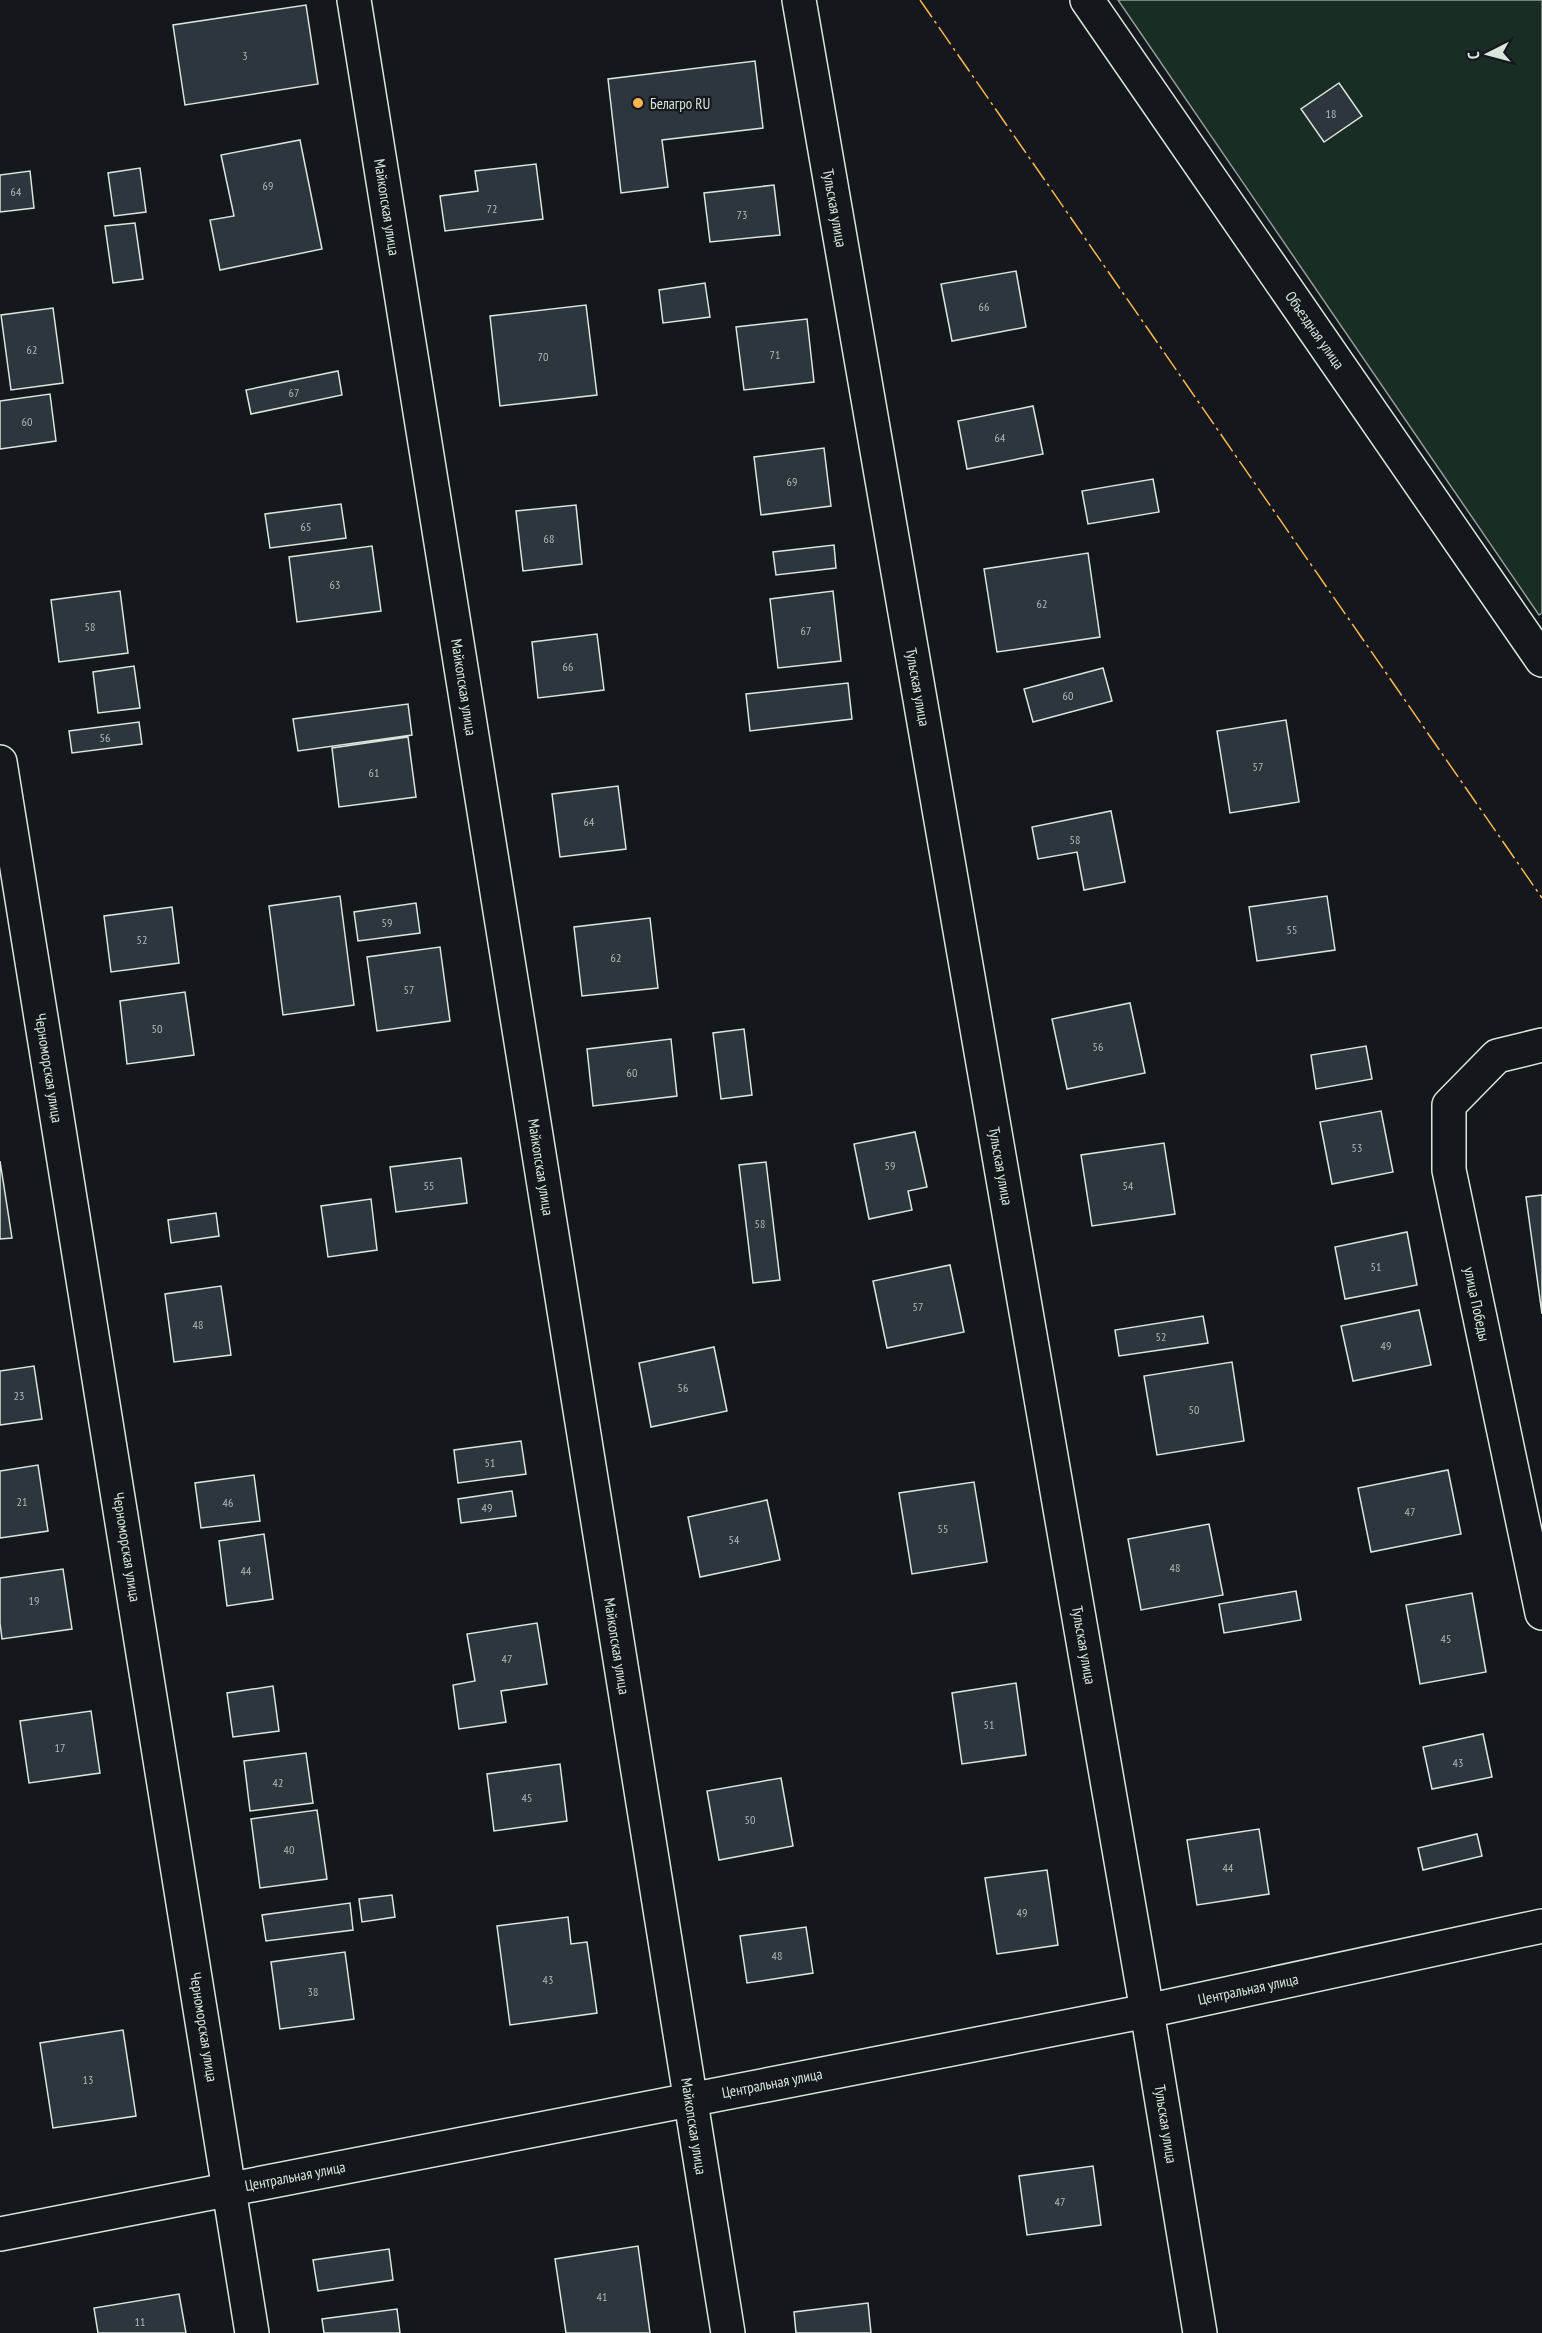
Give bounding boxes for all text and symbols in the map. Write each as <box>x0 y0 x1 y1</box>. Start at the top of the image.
north arrow <box>1458 24 1518 84</box>
house number: 3 <box>242 48 248 63</box>
text: С <box>1463 50 1483 60</box>
place label: Белагро RU <box>650 94 710 113</box>
marker: Белагро RU <box>631 96 645 110</box>
house number: 18 <box>1326 106 1336 121</box>
street label: Майкопская улица <box>370 157 404 257</box>
street label: Тульская улица <box>819 167 851 249</box>
house number: 69 <box>263 178 273 193</box>
house number: 64 <box>11 184 22 199</box>
house number: 72 <box>487 201 497 216</box>
house number: 73 <box>737 207 747 222</box>
street label: Объездная улица <box>1281 287 1349 373</box>
house number: 66 <box>979 299 989 314</box>
house number: 62 <box>27 342 37 357</box>
house number: 71 <box>770 347 780 362</box>
house number: 70 <box>538 349 548 364</box>
house number: 67 <box>289 385 299 400</box>
house number: 60 <box>22 414 32 429</box>
house number: 64 <box>995 430 1006 445</box>
house number: 69 <box>787 474 797 489</box>
house number: 65 <box>301 519 311 534</box>
house number: 68 <box>544 531 554 546</box>
house number: 63 <box>330 577 340 592</box>
house number: 62 <box>1037 596 1047 611</box>
house number: 58 <box>85 619 95 634</box>
house number: 67 <box>801 623 811 638</box>
street label: Майкопская улица <box>447 637 481 737</box>
street label: Тульская улица <box>902 646 934 728</box>
house number: 66 <box>563 659 573 674</box>
house number: 60 <box>1063 688 1073 703</box>
house number: 56 <box>100 730 110 745</box>
house number: 57 <box>1253 759 1263 774</box>
house number: 61 <box>369 765 379 780</box>
house number: 64 <box>584 814 595 829</box>
house number: 58 <box>1070 832 1080 847</box>
house number: 59 <box>382 915 392 930</box>
house number: 55 <box>1287 922 1297 937</box>
house number: 52 <box>137 932 147 947</box>
house number: 62 <box>611 950 621 965</box>
house number: 57 <box>404 982 414 997</box>
street label: Черноморская улица <box>31 1012 67 1124</box>
house number: 50 <box>152 1021 162 1036</box>
house number: 56 <box>1093 1039 1103 1054</box>
house number: 60 <box>627 1065 637 1080</box>
street label: Майкопская улица <box>524 1117 558 1217</box>
street label: Тульская улица <box>985 1125 1017 1207</box>
house number: 53 <box>1352 1140 1362 1155</box>
house number: 59 <box>885 1158 895 1173</box>
house number: 55 <box>424 1178 434 1193</box>
house number: 54 <box>1123 1178 1134 1193</box>
house number: 58 <box>755 1216 765 1231</box>
house number: 51 <box>1371 1259 1381 1274</box>
street label: улица Победы <box>1460 1265 1494 1343</box>
house number: 57 <box>913 1299 923 1314</box>
house number: 48 <box>193 1317 203 1332</box>
house number: 52 <box>1156 1329 1166 1344</box>
house number: 49 <box>1381 1338 1391 1353</box>
house number: 56 <box>678 1380 688 1395</box>
house number: 23 <box>14 1388 24 1403</box>
house number: 50 <box>1189 1402 1199 1417</box>
house number: 51 <box>485 1455 495 1470</box>
street label: Черноморская улица <box>109 1491 145 1603</box>
house number: 21 <box>17 1494 27 1509</box>
house number: 46 <box>223 1495 233 1510</box>
house number: 49 <box>482 1500 492 1515</box>
house number: 47 <box>1405 1504 1415 1519</box>
house number: 55 <box>938 1521 948 1536</box>
house number: 54 <box>729 1532 740 1547</box>
house number: 48 <box>1170 1560 1180 1575</box>
house number: 44 <box>241 1563 252 1578</box>
house number: 19 <box>29 1593 39 1608</box>
street label: Майкопская улица <box>600 1596 634 1696</box>
street label: Тульская улица <box>1068 1604 1100 1686</box>
house number: 45 <box>1441 1631 1451 1646</box>
house number: 47 <box>502 1651 512 1666</box>
house number: 51 <box>984 1717 994 1732</box>
house number: 17 <box>55 1740 65 1755</box>
house number: 43 <box>1453 1755 1463 1770</box>
house number: 42 <box>273 1775 283 1790</box>
house number: 45 <box>522 1790 532 1805</box>
house number: 50 <box>745 1812 755 1827</box>
house number: 40 <box>284 1842 294 1857</box>
house number: 44 <box>1223 1860 1234 1875</box>
house number: 49 <box>1017 1905 1027 1920</box>
house number: 48 <box>772 1948 782 1963</box>
street label: Центральная улица <box>1196 1969 1300 2009</box>
street label: Черноморская улица <box>186 1971 222 2083</box>
house number: 43 <box>543 1972 553 1987</box>
house number: 38 <box>308 1984 318 1999</box>
street label: Центральная улица <box>720 2064 824 2102</box>
house number: 13 <box>83 2072 93 2087</box>
street label: Майкопская улица <box>677 2076 711 2176</box>
street label: Тульская улица <box>1150 2083 1182 2165</box>
street label: Центральная улица <box>243 2157 347 2195</box>
house number: 47 <box>1055 2194 1065 2209</box>
house number: 41 <box>597 2289 607 2304</box>
house number: 11 <box>135 2314 145 2329</box>

